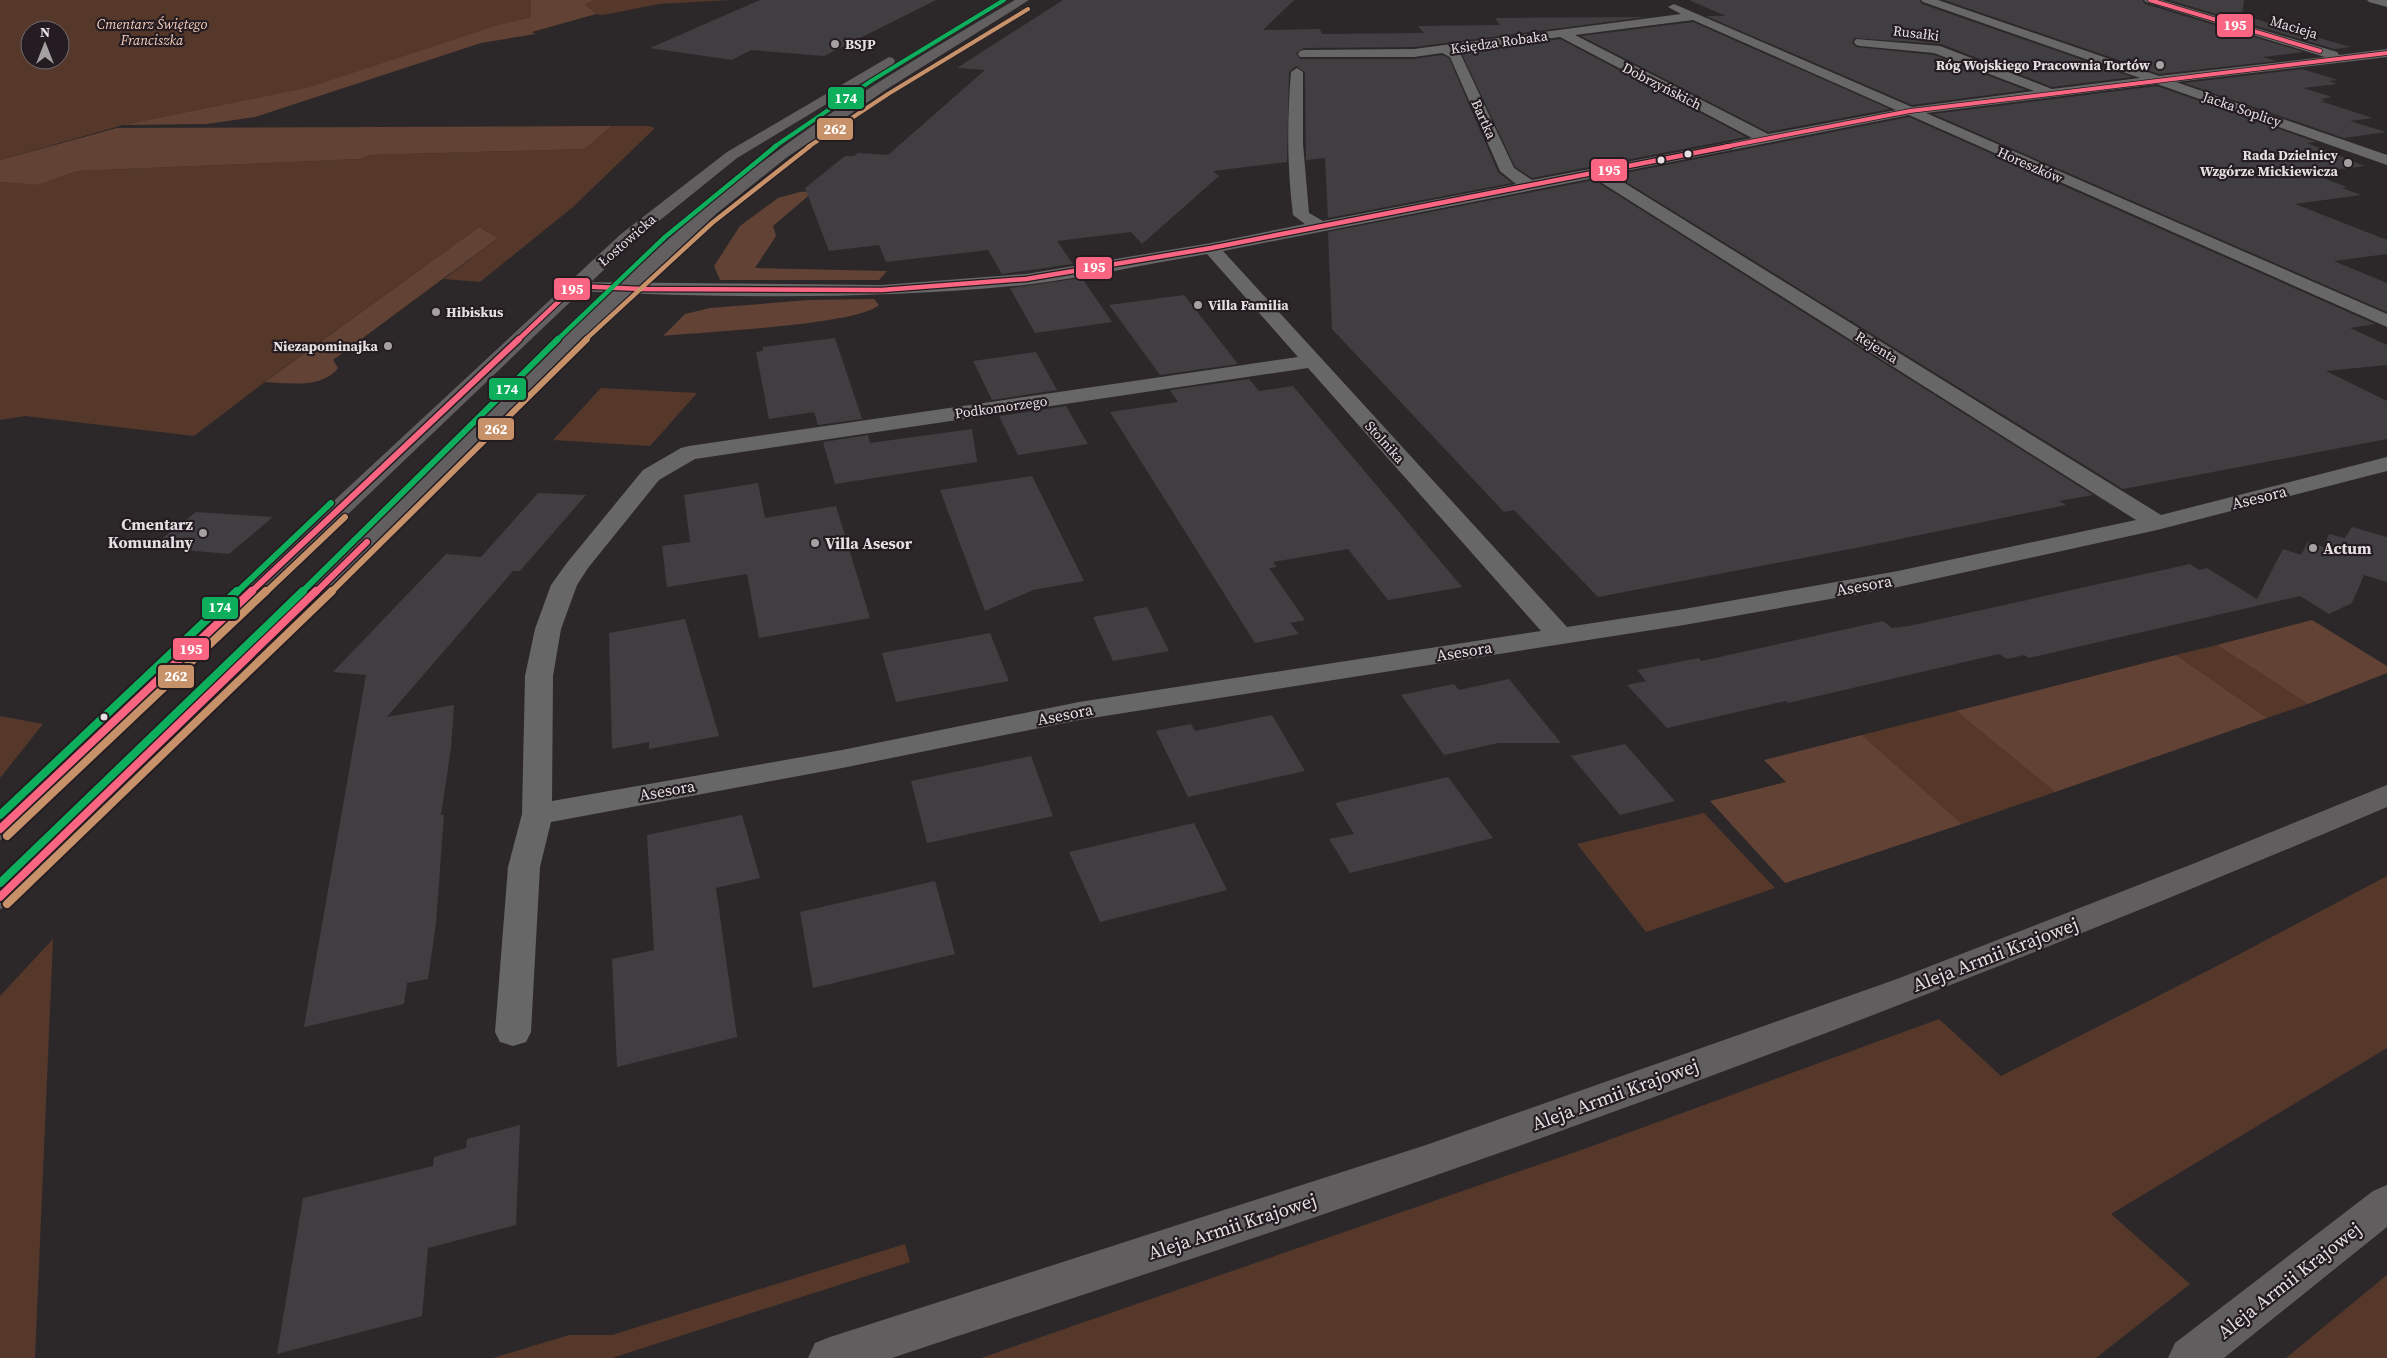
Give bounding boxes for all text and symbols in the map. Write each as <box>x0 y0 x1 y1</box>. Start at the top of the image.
street label: Macieja <box>2268 10 2321 44</box>
line badge: 195 <box>2216 13 2254 38</box>
park label: Cmentarz Świętego Franciszka <box>97 14 207 50</box>
text: 195 <box>2224 15 2247 35</box>
north arrow <box>20 20 70 70</box>
street label: Rusałki <box>1892 20 1940 46</box>
text: N <box>40 22 50 42</box>
street label: Księdza Robaka <box>1449 25 1550 59</box>
place label: BSJP <box>845 34 876 54</box>
marker: BSJP <box>829 38 841 50</box>
place label: Róg Wojskiego Pracownia Tortów <box>1936 55 2150 75</box>
street label: Dobrzyńskich <box>1619 57 1705 115</box>
marker: Róg Wojskiego Pracownia Tortów <box>2154 59 2166 71</box>
line badge: 174 <box>827 86 865 110</box>
street label: Jacka Soplicy <box>2199 86 2285 132</box>
text: 174 <box>835 88 858 108</box>
street label: Bartka <box>1466 96 1502 143</box>
line badge: 262 <box>816 117 854 141</box>
text: 262 <box>824 119 847 139</box>
street label: Horeszków <box>1994 142 2066 188</box>
place label: Rada Dzielnicy Wzgórze Mickiewicza <box>2200 145 2339 181</box>
unlabelled marker <box>1683 149 1693 159</box>
unlabelled marker <box>1656 155 1666 165</box>
marker: Rada Dzielnicy Wzgórze Mickiewicza <box>2342 157 2354 169</box>
line badge: 195 <box>1590 158 1628 182</box>
text: 195 <box>1598 160 1621 180</box>
street label: Łostowicka <box>594 209 661 271</box>
line badge: 195 <box>1075 256 1113 280</box>
text: 195 <box>1083 257 1106 277</box>
line badge: 195 <box>553 277 591 301</box>
text: 195 <box>561 279 584 299</box>
place label: Villa Familia <box>1208 295 1289 315</box>
marker: Villa Familia <box>1192 299 1204 311</box>
place label: Hibiskus <box>446 302 504 322</box>
marker: Hibiskus <box>430 306 442 318</box>
street label: Rejenta <box>1852 326 1903 368</box>
place label: Niezapominajka <box>273 336 379 356</box>
marker: Niezapominajka <box>382 340 394 352</box>
line badge: 174 <box>488 377 527 401</box>
text: 174 <box>496 379 519 399</box>
street label: Podkomorzego <box>953 391 1049 423</box>
street label: Stolnika <box>1361 416 1410 468</box>
line badge: 262 <box>477 417 515 441</box>
text: 262 <box>485 419 508 439</box>
street label: Asesora <box>2229 479 2290 514</box>
place label: Cmentarz Komunalny <box>108 513 194 553</box>
marker: Cmentarz Komunalny <box>197 527 209 539</box>
place label: Villa Asesor <box>825 532 913 554</box>
marker: Villa Asesor <box>809 537 821 549</box>
place label: Actum <box>2323 537 2372 559</box>
marker: Actum <box>2307 542 2319 554</box>
street label: Asesora <box>1834 569 1894 601</box>
line badge: 174 <box>201 596 239 620</box>
text: 174 <box>209 597 232 617</box>
street label: Asesora <box>1435 636 1494 666</box>
line badge: 195 <box>172 637 210 661</box>
text: 195 <box>180 639 203 659</box>
line badge: 262 <box>157 664 195 689</box>
text: 262 <box>165 666 188 686</box>
street label: Asesora <box>1035 698 1096 730</box>
unlabelled marker <box>99 712 109 722</box>
street label: Asesora <box>637 774 697 806</box>
street label: Aleja Armii Krajowej <box>1908 910 2082 998</box>
street label: Aleja Armii Krajowej <box>1528 1052 1702 1136</box>
street label: Aleja Armii Krajowej <box>1144 1186 1320 1266</box>
street label: Aleja Armii Krajowej <box>2212 1216 2366 1344</box>

